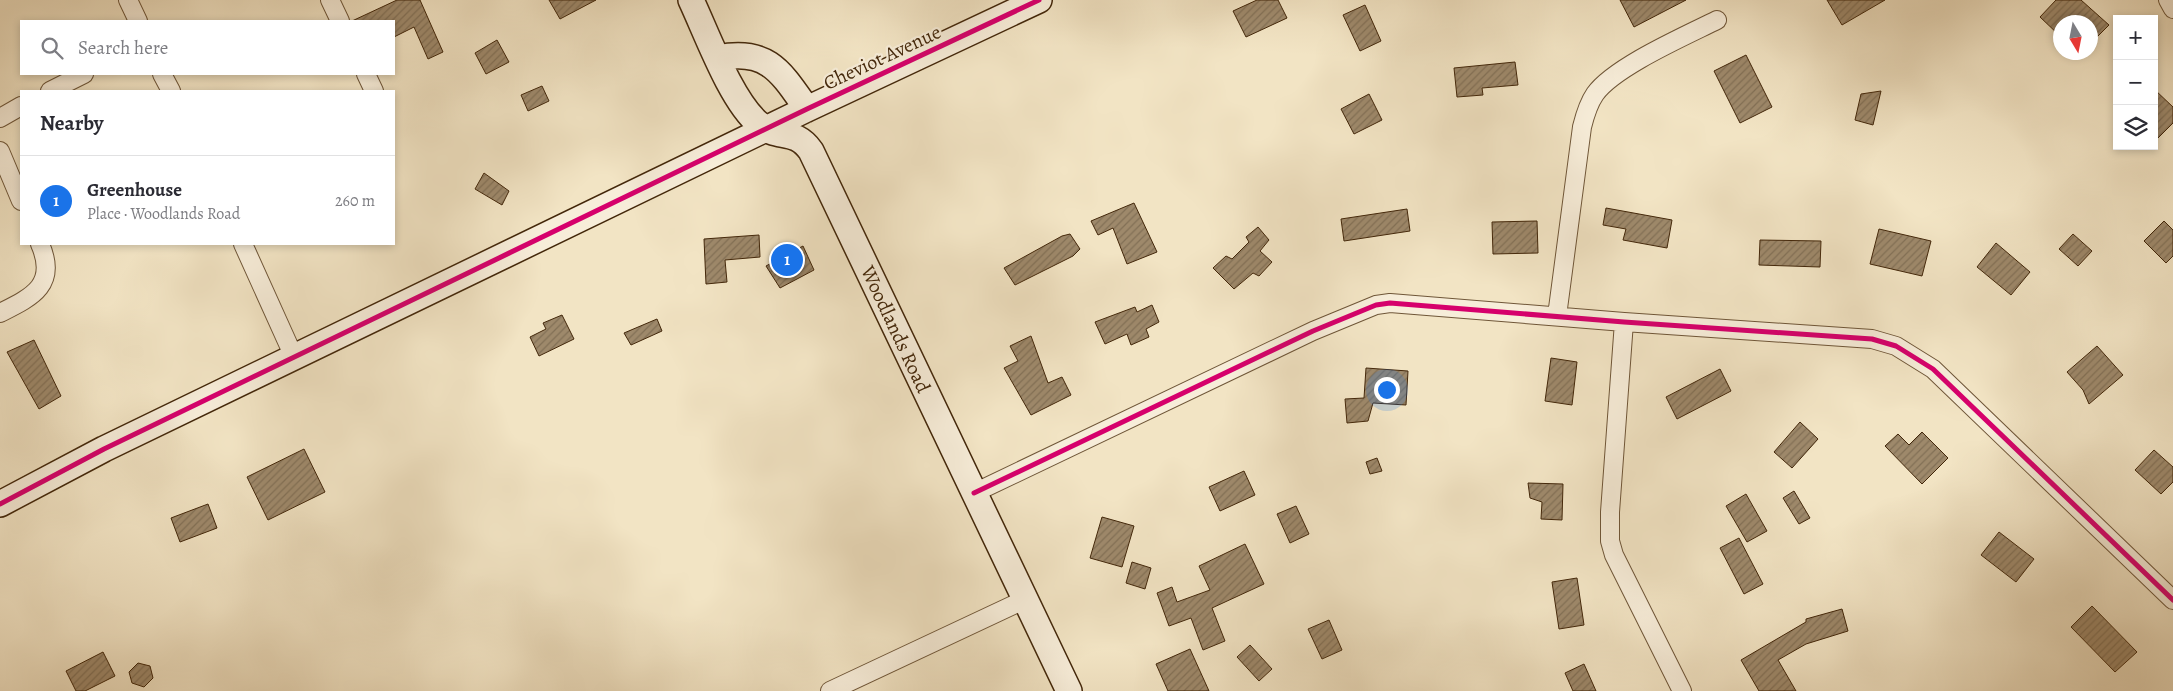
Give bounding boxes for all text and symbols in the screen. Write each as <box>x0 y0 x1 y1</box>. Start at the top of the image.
north arrow <box>2053 15 2098 60</box>
map controls <box>2113 15 2158 150</box>
button: + <box>2113 15 2158 60</box>
street label: Cheviot Avenue <box>819 18 945 96</box>
search box <box>20 20 395 75</box>
icon: search <box>38 34 66 62</box>
text: Search here <box>78 35 168 61</box>
button: − <box>2113 60 2158 105</box>
button: layers <box>2113 105 2158 150</box>
text: Nearby <box>40 109 103 137</box>
text: Greenhouse <box>87 177 182 203</box>
text: 1 <box>53 190 59 212</box>
text: 260 m <box>335 190 375 212</box>
text: Place · Woodlands Road <box>87 203 240 225</box>
pin: 1 <box>771 241 803 279</box>
street label: Woodlands Road <box>854 260 937 397</box>
your location <box>1374 377 1400 403</box>

